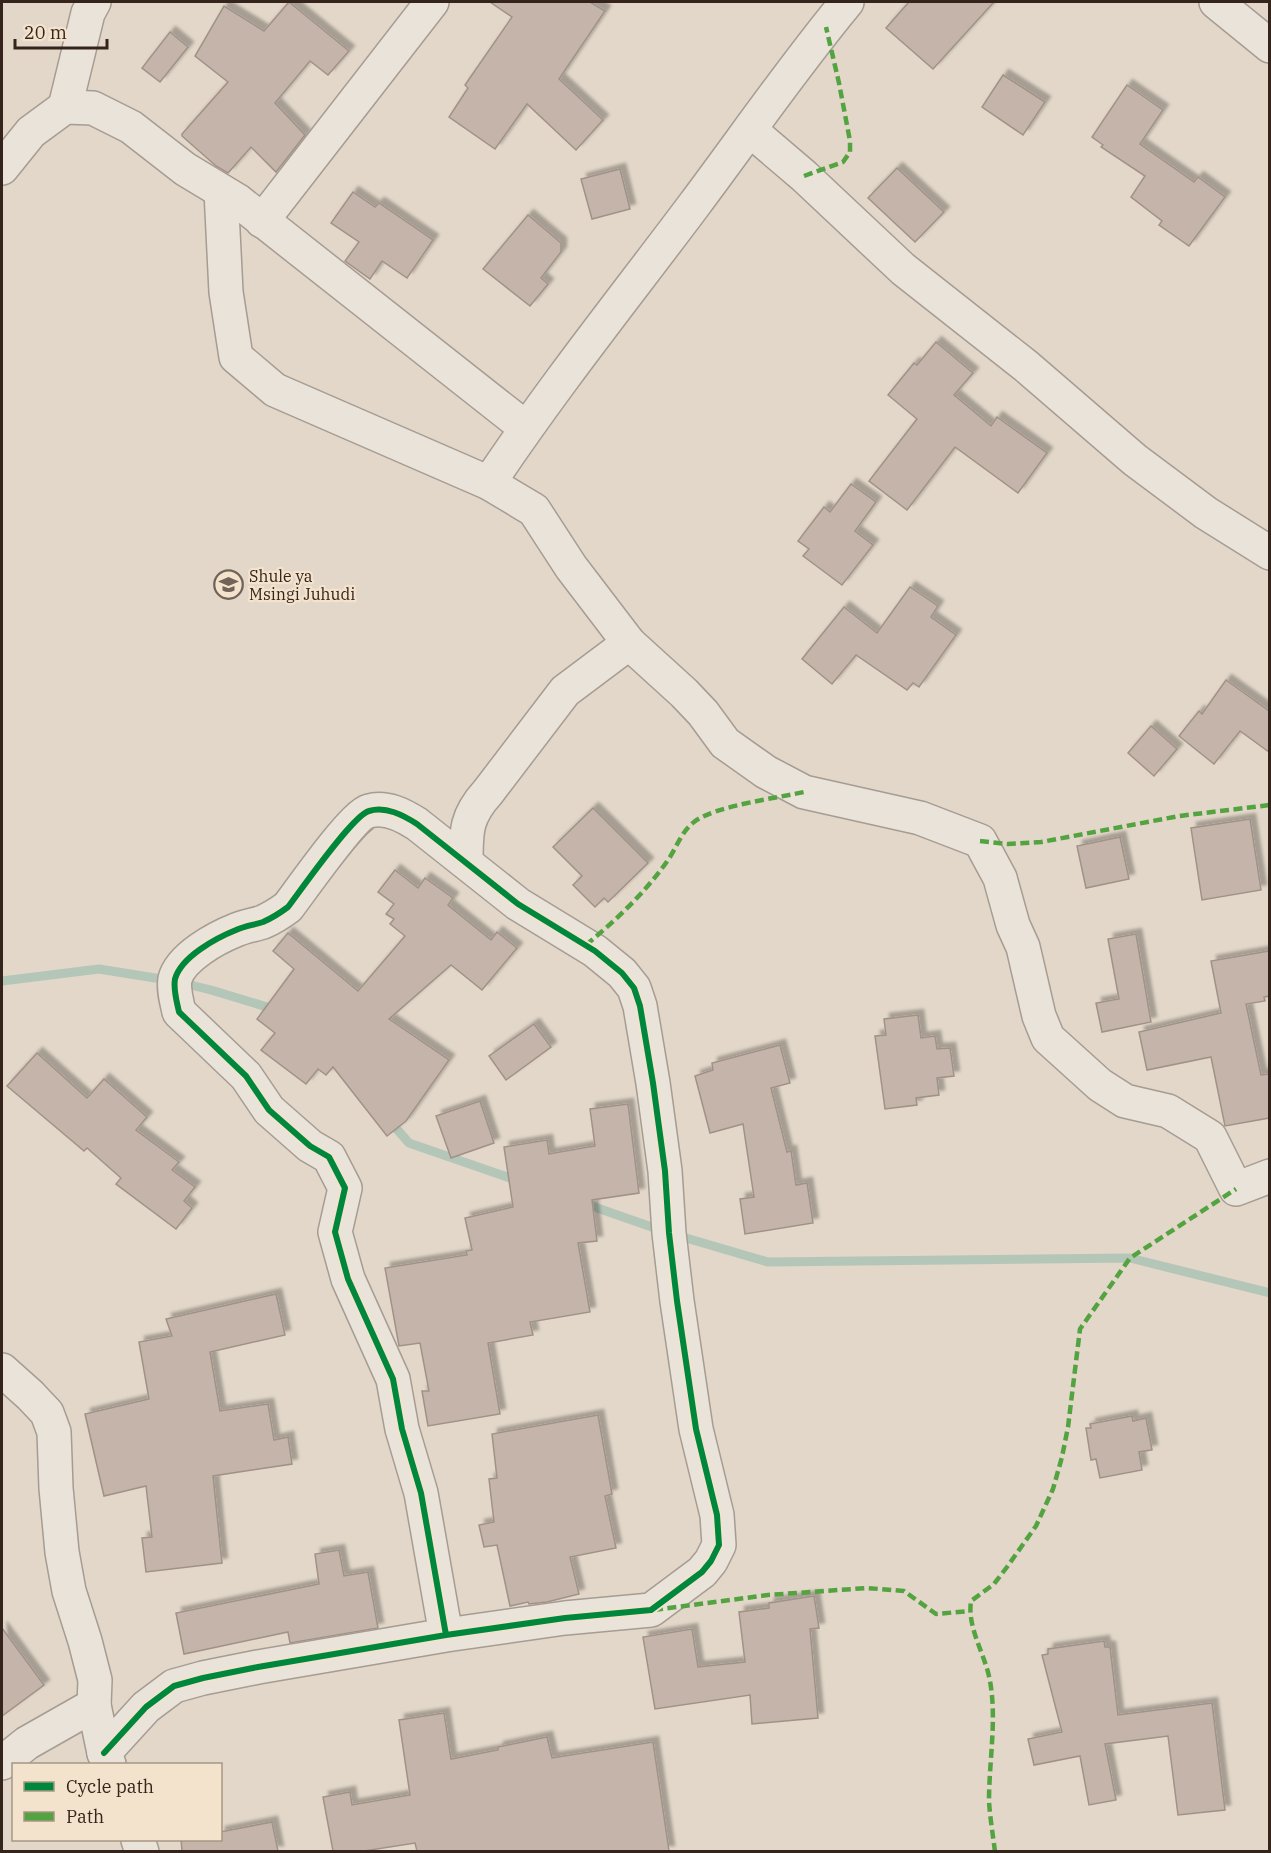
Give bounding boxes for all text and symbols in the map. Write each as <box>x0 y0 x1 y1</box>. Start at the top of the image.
scale bar <box>15 12 106 50</box>
text: 20 m <box>24 21 67 44</box>
place label: Shule ya Msingi Juhudi <box>249 566 355 604</box>
school or university icon: Shule ya Msingi Juhudi <box>212 569 244 601</box>
legend <box>12 1763 222 1841</box>
text: Cycle path <box>66 1775 154 1798</box>
text: Path <box>66 1805 104 1828</box>

